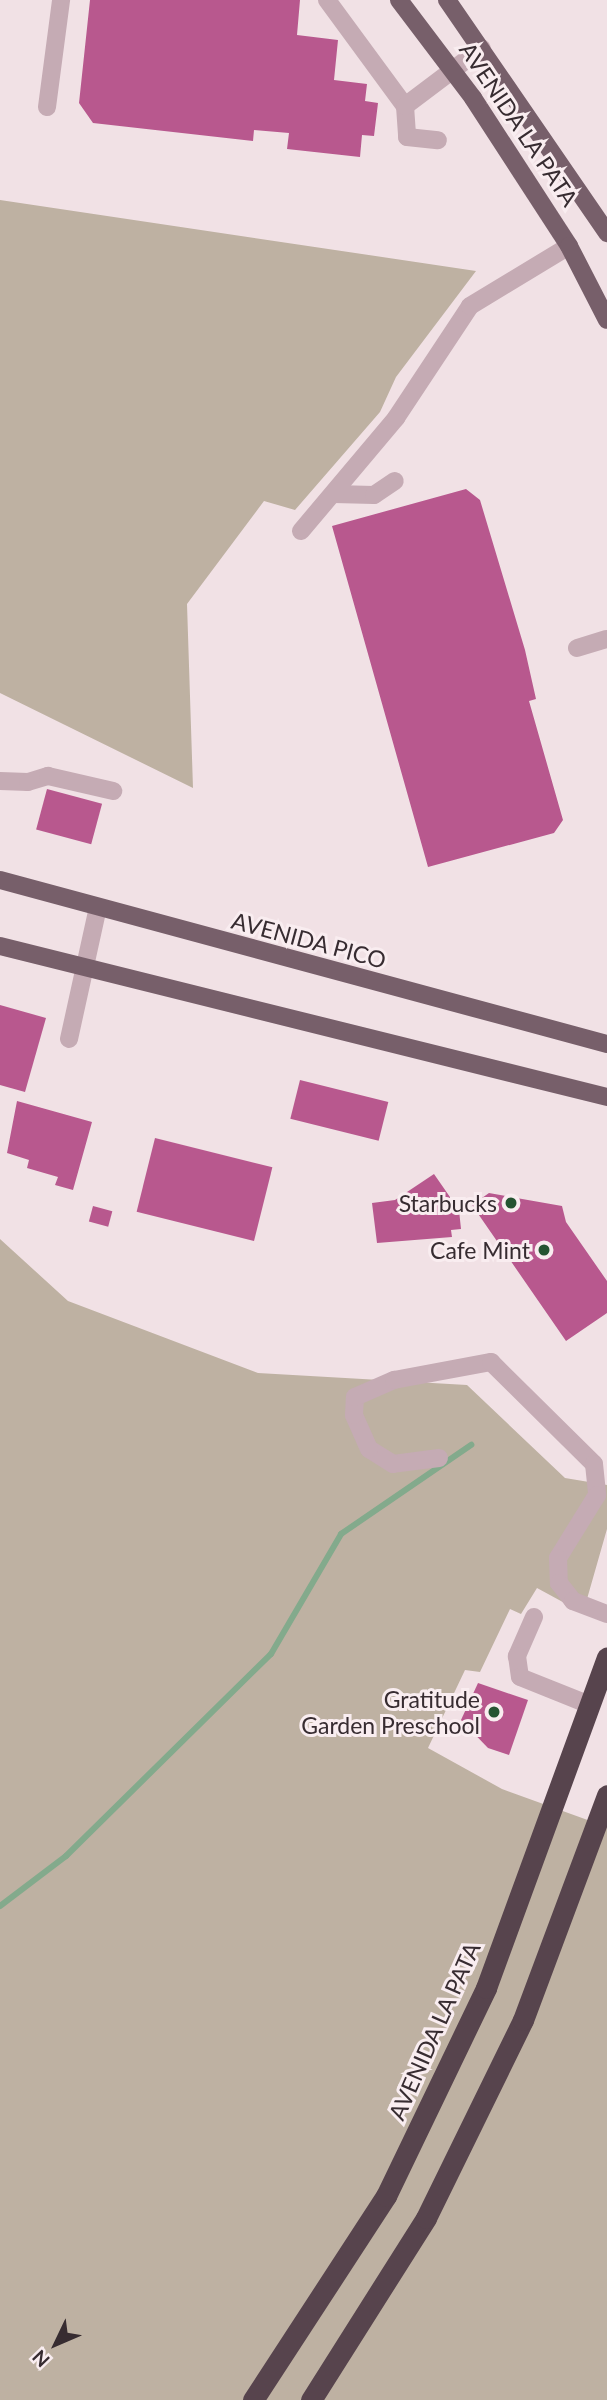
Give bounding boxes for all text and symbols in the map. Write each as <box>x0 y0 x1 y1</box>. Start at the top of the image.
street label: AVENIDA LA PATA <box>454 36 584 212</box>
street label: AVENIDA PICO <box>228 906 390 974</box>
place label: Starbucks <box>399 1189 497 1217</box>
marker: Starbucks <box>503 1195 519 1211</box>
place label: Cafe Mint <box>430 1236 530 1264</box>
marker: Cafe Mint <box>536 1242 552 1258</box>
place label: Gratitude Garden Preschool <box>301 1685 480 1739</box>
marker: Gratitude Garden Preschool <box>486 1704 502 1720</box>
street label: AVENIDA LA PATA <box>382 1937 486 2125</box>
north arrow <box>21 2309 91 2379</box>
text: N <box>27 2346 54 2372</box>

